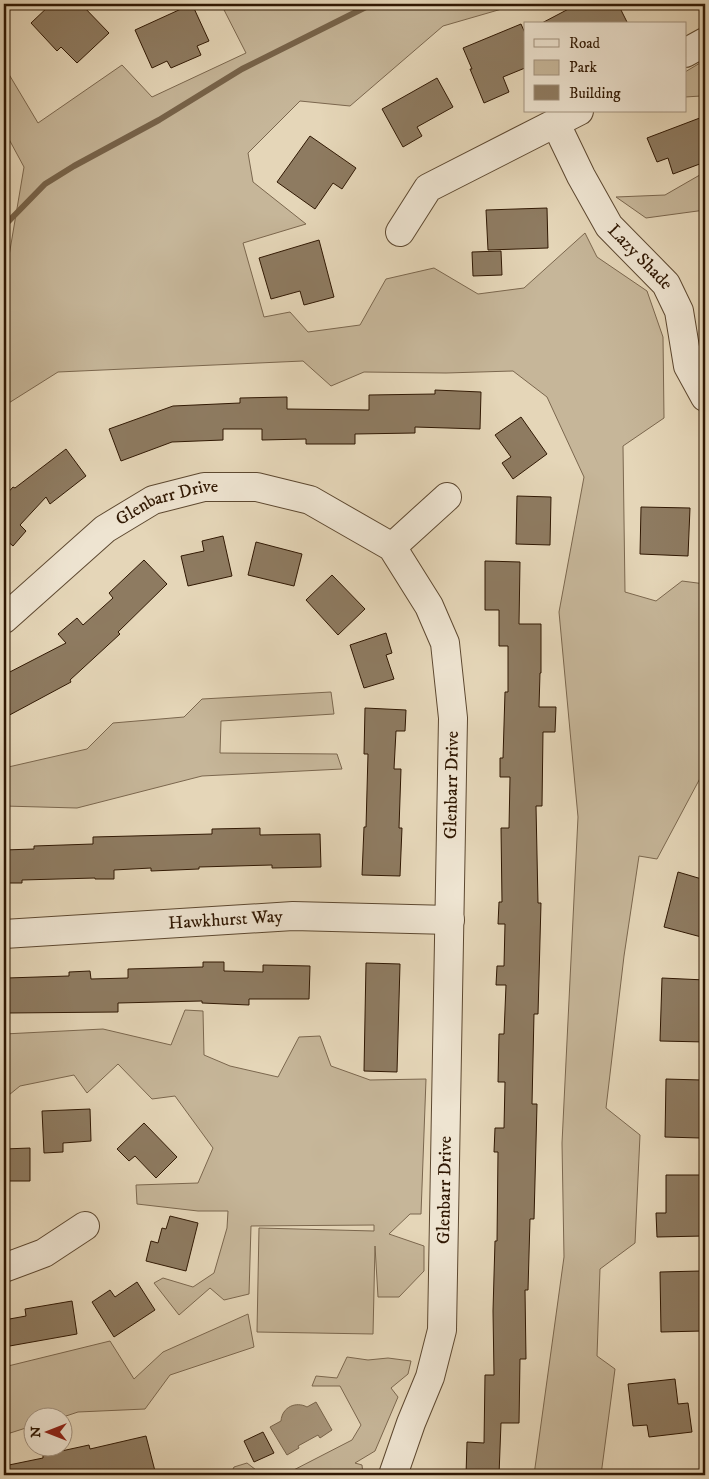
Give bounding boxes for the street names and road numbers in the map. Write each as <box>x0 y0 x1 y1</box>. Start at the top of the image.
street label: Lazy Shade <box>603 220 678 293</box>
street label: Glenbarr Drive <box>112 476 218 531</box>
street label: Glenbarr Drive <box>440 731 464 839</box>
street label: Hawkhurst Way <box>168 906 284 935</box>
street label: Glenbarr Drive <box>433 1136 457 1244</box>

